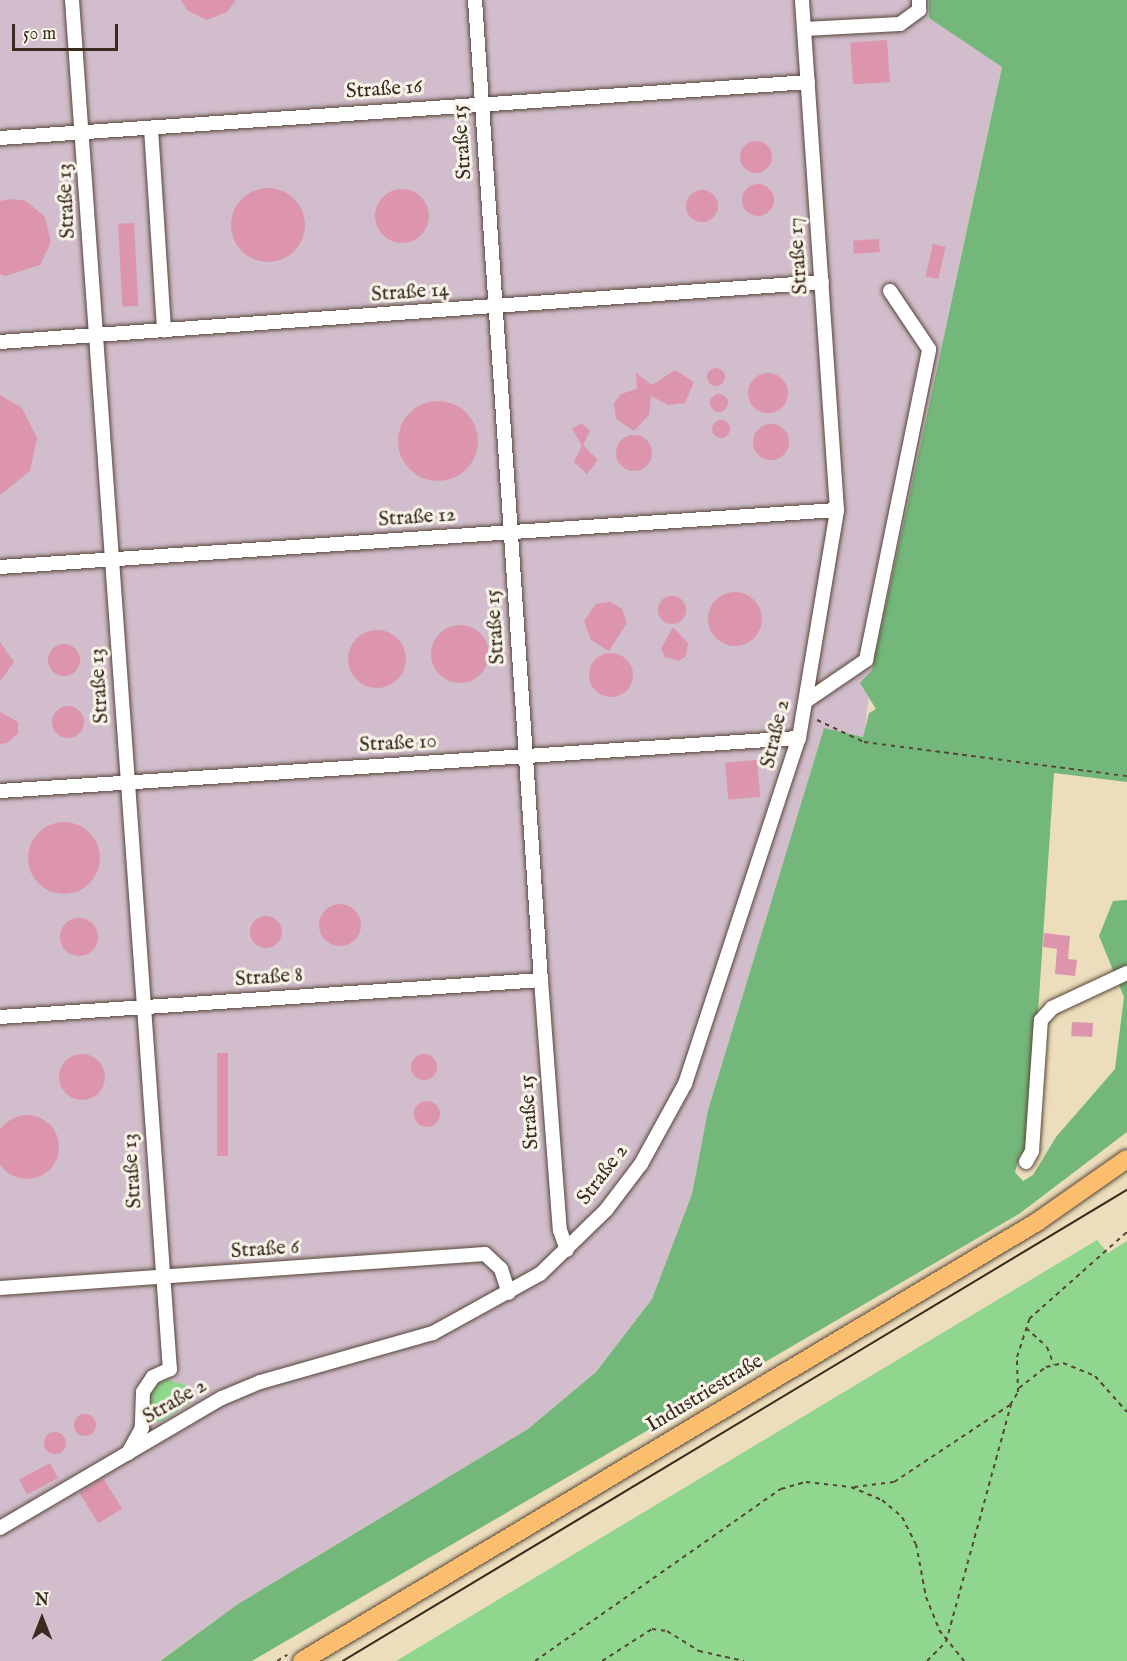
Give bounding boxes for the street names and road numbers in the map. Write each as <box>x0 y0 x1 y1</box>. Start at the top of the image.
street label: Straße 16 <box>345 75 423 105</box>
street label: Straße 15 <box>448 104 478 180</box>
street label: Straße 13 <box>52 163 82 239</box>
street label: Straße 17 <box>784 216 814 296</box>
street label: Straße 14 <box>370 278 450 308</box>
street label: Straße 12 <box>377 503 457 533</box>
street label: Straße 15 <box>481 589 511 665</box>
street label: Straße 13 <box>85 647 115 725</box>
street label: Straße 2 <box>756 697 796 771</box>
street label: Straße 10 <box>358 729 438 759</box>
street label: Straße 8 <box>234 963 304 993</box>
street label: Straße 15 <box>515 1074 545 1150</box>
street label: Straße 13 <box>118 1132 148 1210</box>
street label: Straße 2 <box>572 1140 634 1210</box>
street label: Straße 6 <box>230 1235 300 1265</box>
street label: Industriestraße <box>642 1349 768 1439</box>
street label: Straße 2 <box>139 1374 211 1430</box>

